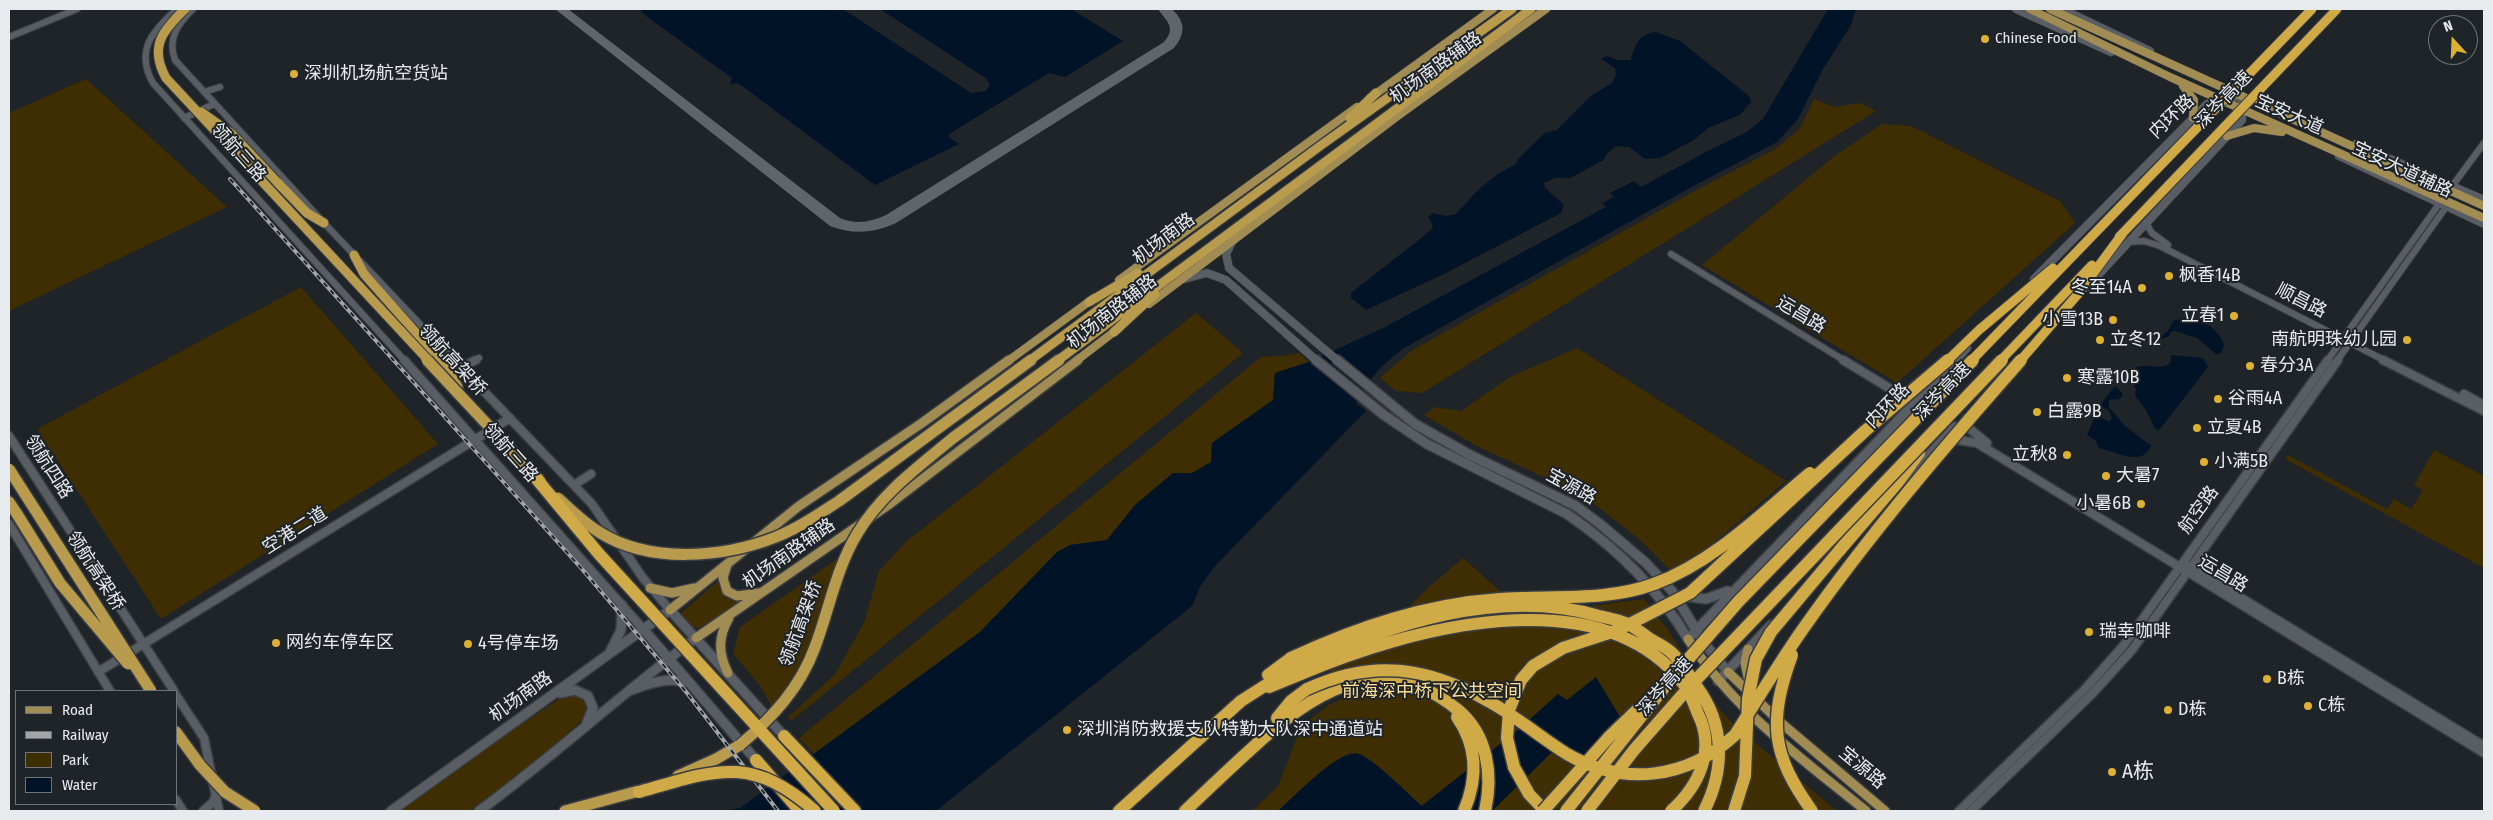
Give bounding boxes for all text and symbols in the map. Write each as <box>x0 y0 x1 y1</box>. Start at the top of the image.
north arrow <box>2428 15 2478 65</box>
text: N <box>2441 17 2455 36</box>
street label: 机场南路辅路 <box>1386 28 1486 108</box>
place label: Chinese Food <box>1995 30 2077 48</box>
marker: Chinese Food <box>1979 33 1991 45</box>
place label: 深圳机场航空货站 <box>304 63 448 85</box>
street label: 深岑高速 <box>2191 67 2257 133</box>
marker: 深圳机场航空货站 <box>288 68 300 80</box>
street label: 内环路 <box>2145 90 2199 144</box>
street label: 宝安大道 <box>2252 90 2326 140</box>
street label: 领航三路 <box>206 119 270 187</box>
street label: 宝安大道辅路 <box>2348 137 2456 203</box>
street label: 机场南路 <box>1129 209 1199 269</box>
place label: 枫香14B <box>2179 265 2241 287</box>
street label: 机场南路辅路 <box>1063 270 1161 354</box>
marker: 枫香14B <box>2163 270 2175 282</box>
place label: 冬至14A <box>2071 277 2132 299</box>
street label: 顺昌路 <box>2272 279 2330 323</box>
marker: 冬至14A <box>2136 282 2148 294</box>
street label: 运昌路 <box>1772 292 1830 338</box>
place label: 立春1 <box>2181 305 2224 327</box>
place label: 小雪13B <box>2042 309 2103 331</box>
marker: 立春1 <box>2228 310 2240 322</box>
marker: 小雪13B <box>2107 314 2119 326</box>
street label: 领航高架桥 <box>413 320 491 400</box>
place label: 立冬12 <box>2110 329 2161 351</box>
place label: 南航明珠幼儿园 <box>2271 329 2397 351</box>
marker: 立冬12 <box>2094 334 2106 346</box>
marker: 南航明珠幼儿园 <box>2401 334 2413 346</box>
place label: 春分3A <box>2260 355 2314 377</box>
street label: 深岑高速 <box>1910 359 1976 425</box>
marker: 春分3A <box>2244 360 2256 372</box>
place label: 寒露10B <box>2077 367 2139 389</box>
marker: 寒露10B <box>2061 372 2073 384</box>
street label: 内环路 <box>1861 379 1915 433</box>
place label: 谷雨4A <box>2228 388 2282 410</box>
marker: 谷雨4A <box>2212 393 2224 405</box>
place label: 白露9B <box>2047 401 2102 423</box>
marker: 白露9B <box>2031 406 2043 418</box>
place label: 立夏4B <box>2207 417 2262 439</box>
street label: 领航三路 <box>478 419 542 487</box>
marker: 立夏4B <box>2191 422 2203 434</box>
street label: 领航四路 <box>19 431 77 503</box>
place label: 立秋8 <box>2012 444 2057 466</box>
marker: 立秋8 <box>2061 449 2073 461</box>
place label: 小满5B <box>2214 451 2268 473</box>
marker: 小满5B <box>2198 456 2210 468</box>
street label: 宝源路 <box>1542 464 1600 510</box>
place label: 大暑7 <box>2116 465 2159 487</box>
marker: 大暑7 <box>2100 470 2112 482</box>
street label: 航空路 <box>2174 482 2224 538</box>
place label: 小暑6B <box>2076 493 2131 515</box>
marker: 小暑6B <box>2135 498 2147 510</box>
street label: 空港二道 <box>259 503 331 559</box>
street label: 机场南路辅路 <box>739 514 839 594</box>
street label: 领航高架桥 <box>61 527 129 615</box>
street label: 运昌路 <box>2194 551 2252 597</box>
street label: 领航高架桥 <box>775 578 827 670</box>
place label: 瑞幸咖啡 <box>2099 621 2171 643</box>
marker: 瑞幸咖啡 <box>2083 626 2095 638</box>
place label: 网约车停车区 <box>286 632 394 654</box>
place label: 4号停车场 <box>478 633 559 655</box>
marker: 网约车停车区 <box>270 637 282 649</box>
marker: 4号停车场 <box>462 638 474 650</box>
street label: 深岑高速 <box>1633 653 1697 721</box>
street label: 机场南路 <box>486 667 556 727</box>
place label: B栋 <box>2277 668 2305 690</box>
marker: B栋 <box>2261 673 2273 685</box>
park label: 前海深中桥下公共空间 <box>1342 681 1522 703</box>
legend <box>15 690 178 805</box>
place label: C栋 <box>2318 695 2345 717</box>
place label: D栋 <box>2178 699 2206 721</box>
marker: C栋 <box>2302 700 2314 712</box>
text: Road <box>62 701 93 719</box>
marker: D栋 <box>2162 704 2174 716</box>
place label: 深圳消防救援支队特勤大队深中通道站 <box>1077 719 1383 741</box>
marker: 深圳消防救援支队特勤大队深中通道站 <box>1061 724 1073 736</box>
text: Railway <box>62 726 109 744</box>
street label: 宝源路 <box>1834 742 1890 794</box>
text: Park <box>62 751 89 769</box>
place label: A栋 <box>2122 759 2154 785</box>
marker: A栋 <box>2106 766 2118 778</box>
text: Water <box>62 776 97 794</box>

